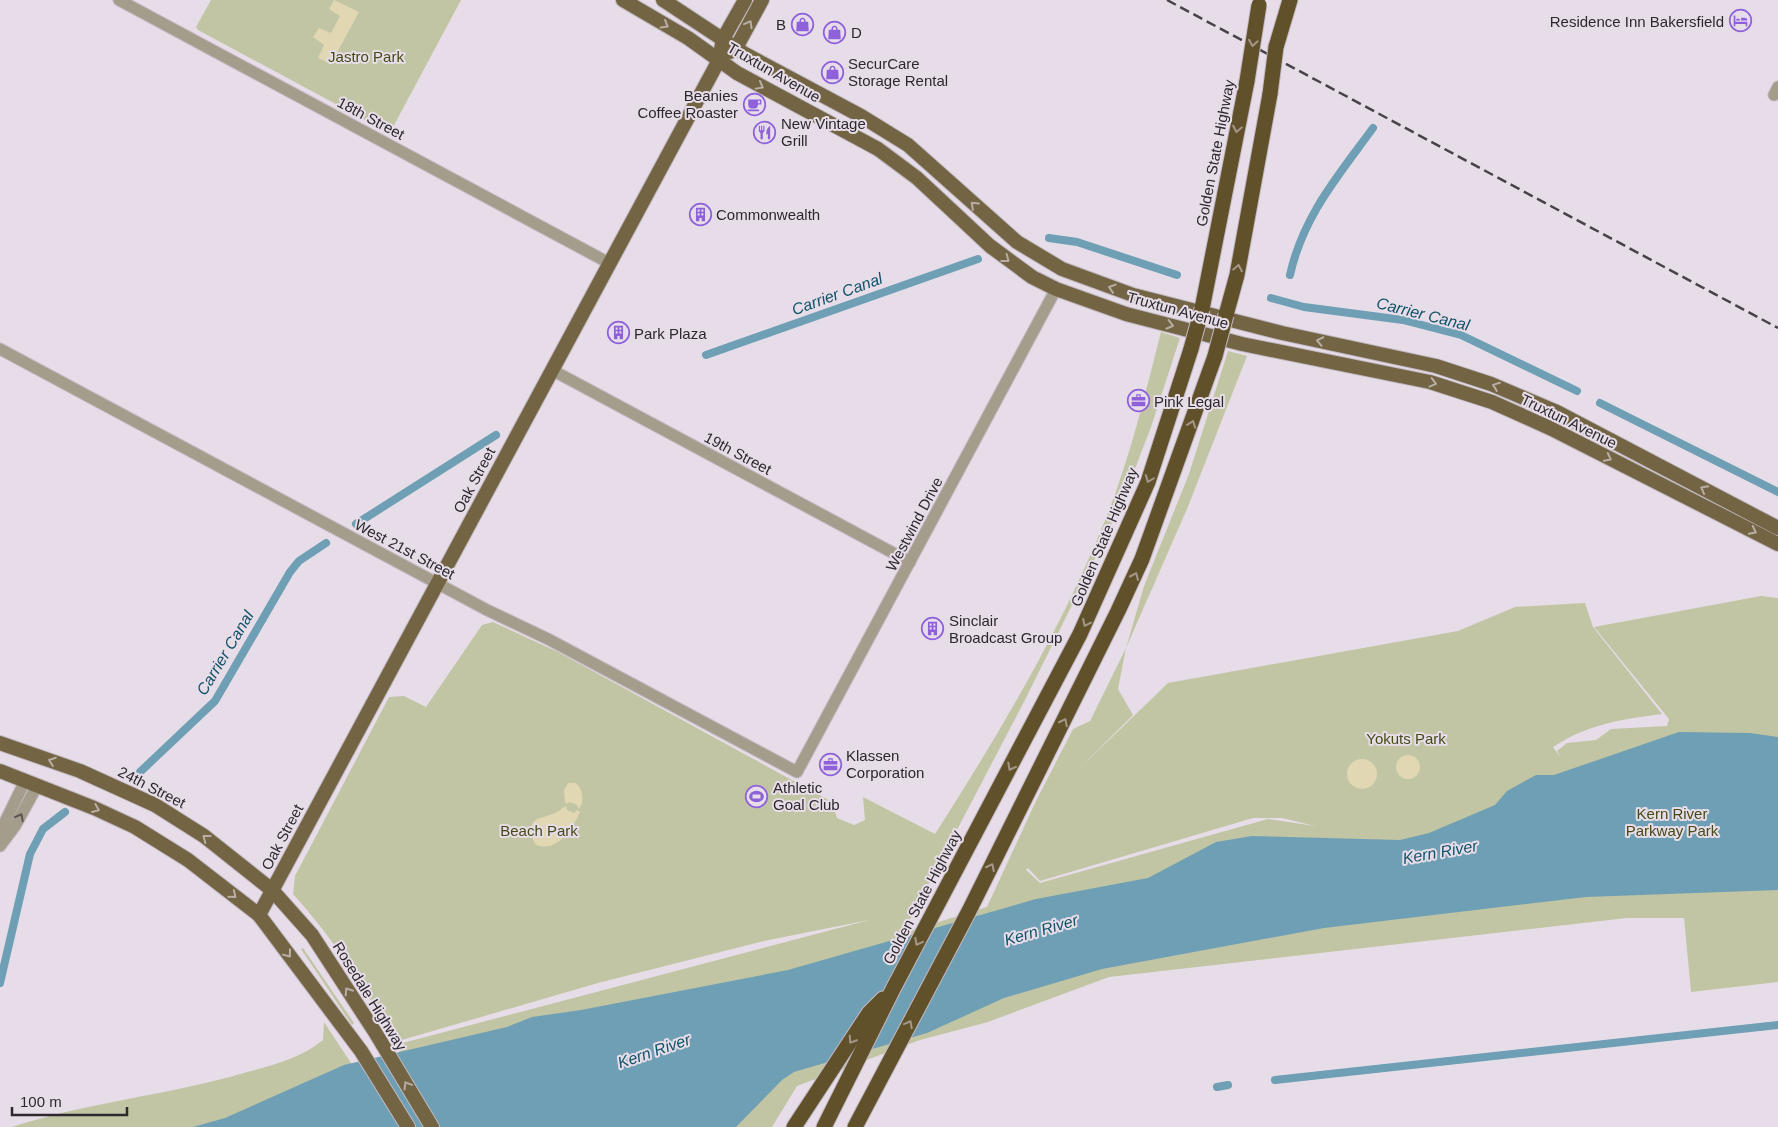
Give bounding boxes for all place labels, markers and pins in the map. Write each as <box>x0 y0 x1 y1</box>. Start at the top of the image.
hotel icon: Residence Inn Bakersfield <box>1728 9 1752 33</box>
shop icon: B <box>790 12 814 36</box>
place label: Residence Inn Bakersfield <box>1550 13 1724 30</box>
place label: B <box>776 16 786 33</box>
shop icon: D <box>823 20 847 44</box>
place label: D <box>851 24 862 41</box>
place label: SecurCare Storage Rental <box>848 55 948 89</box>
shop icon: SecurCare Storage Rental <box>820 60 844 84</box>
place label: Beanies Coffee Roaster <box>637 87 738 121</box>
cafe icon: Beanies Coffee Roaster <box>742 92 766 116</box>
place label: New Vintage Grill <box>781 115 866 149</box>
restaurant icon: New Vintage Grill <box>753 120 777 144</box>
building icon: Commonwealth <box>688 202 712 226</box>
place label: Commonwealth <box>716 206 820 223</box>
building icon: Park Plaza <box>606 321 630 345</box>
place label: Park Plaza <box>634 325 707 342</box>
office icon: Pink Legal <box>1126 389 1150 413</box>
place label: Pink Legal <box>1154 393 1224 410</box>
place label: Sinclair Broadcast Group <box>949 612 1062 646</box>
building icon: Sinclair Broadcast Group <box>921 617 945 641</box>
place label: Klassen Corporation <box>846 747 924 781</box>
office icon: Klassen Corporation <box>818 752 842 776</box>
place label: Athletic Goal Club <box>773 779 840 813</box>
sports icon: Athletic Goal Club <box>745 784 769 808</box>

